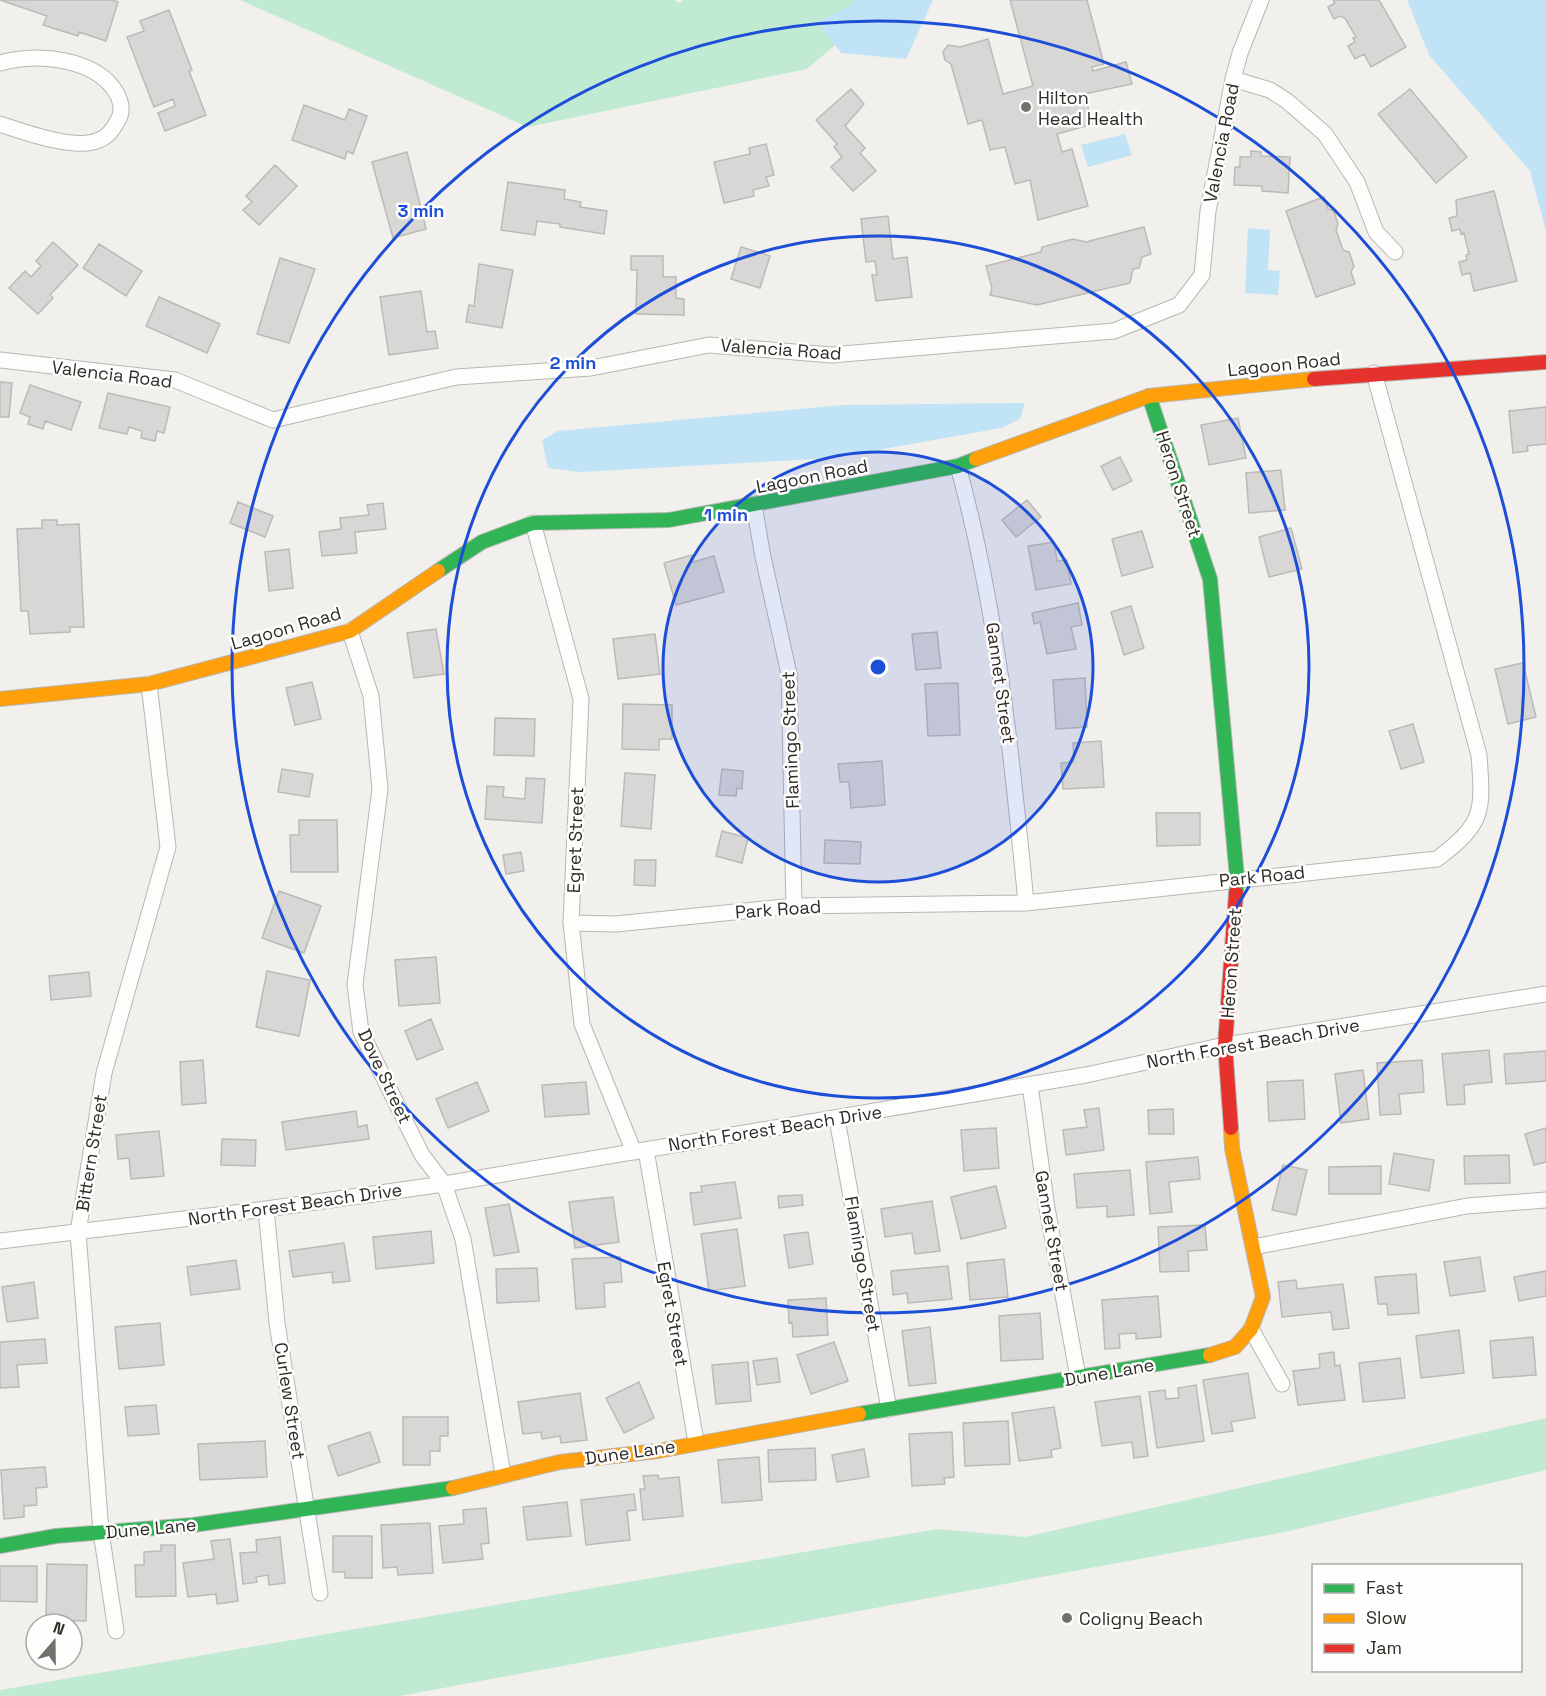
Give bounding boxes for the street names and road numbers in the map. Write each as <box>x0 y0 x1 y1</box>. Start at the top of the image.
street label: Valencia Road <box>1198 81 1244 205</box>
street label: Valencia Road <box>720 333 842 365</box>
street label: Lagoon Road <box>1226 347 1342 381</box>
street label: Valencia Road <box>50 355 174 393</box>
street label: Heron Street <box>1151 428 1207 540</box>
street label: Lagoon Road <box>754 454 870 498</box>
street label: Lagoon Road <box>228 601 344 655</box>
street label: Gannet Street <box>981 621 1021 745</box>
street label: Flamingo Street <box>776 671 804 809</box>
street label: Egret Street <box>562 786 588 894</box>
street label: Park Road <box>1218 860 1306 892</box>
street label: Park Road <box>734 895 822 923</box>
street label: Heron Street <box>1216 907 1246 1019</box>
street label: North Forest Beach Drive <box>1145 1013 1361 1073</box>
street label: Dove Street <box>353 1025 417 1127</box>
street label: Bittern Street <box>70 1093 112 1213</box>
street label: North Forest Beach Drive <box>667 1100 883 1156</box>
street label: Gannet Street <box>1030 1169 1074 1293</box>
street label: North Forest Beach Drive <box>186 1178 404 1230</box>
street label: Flamingo Street <box>840 1194 886 1334</box>
street label: Egret Street <box>652 1260 694 1368</box>
street label: Curlew Street <box>269 1341 311 1461</box>
street label: Dune Lane <box>1062 1353 1156 1391</box>
street label: Dune Lane <box>583 1434 677 1470</box>
street label: Dune Lane <box>105 1513 197 1543</box>

